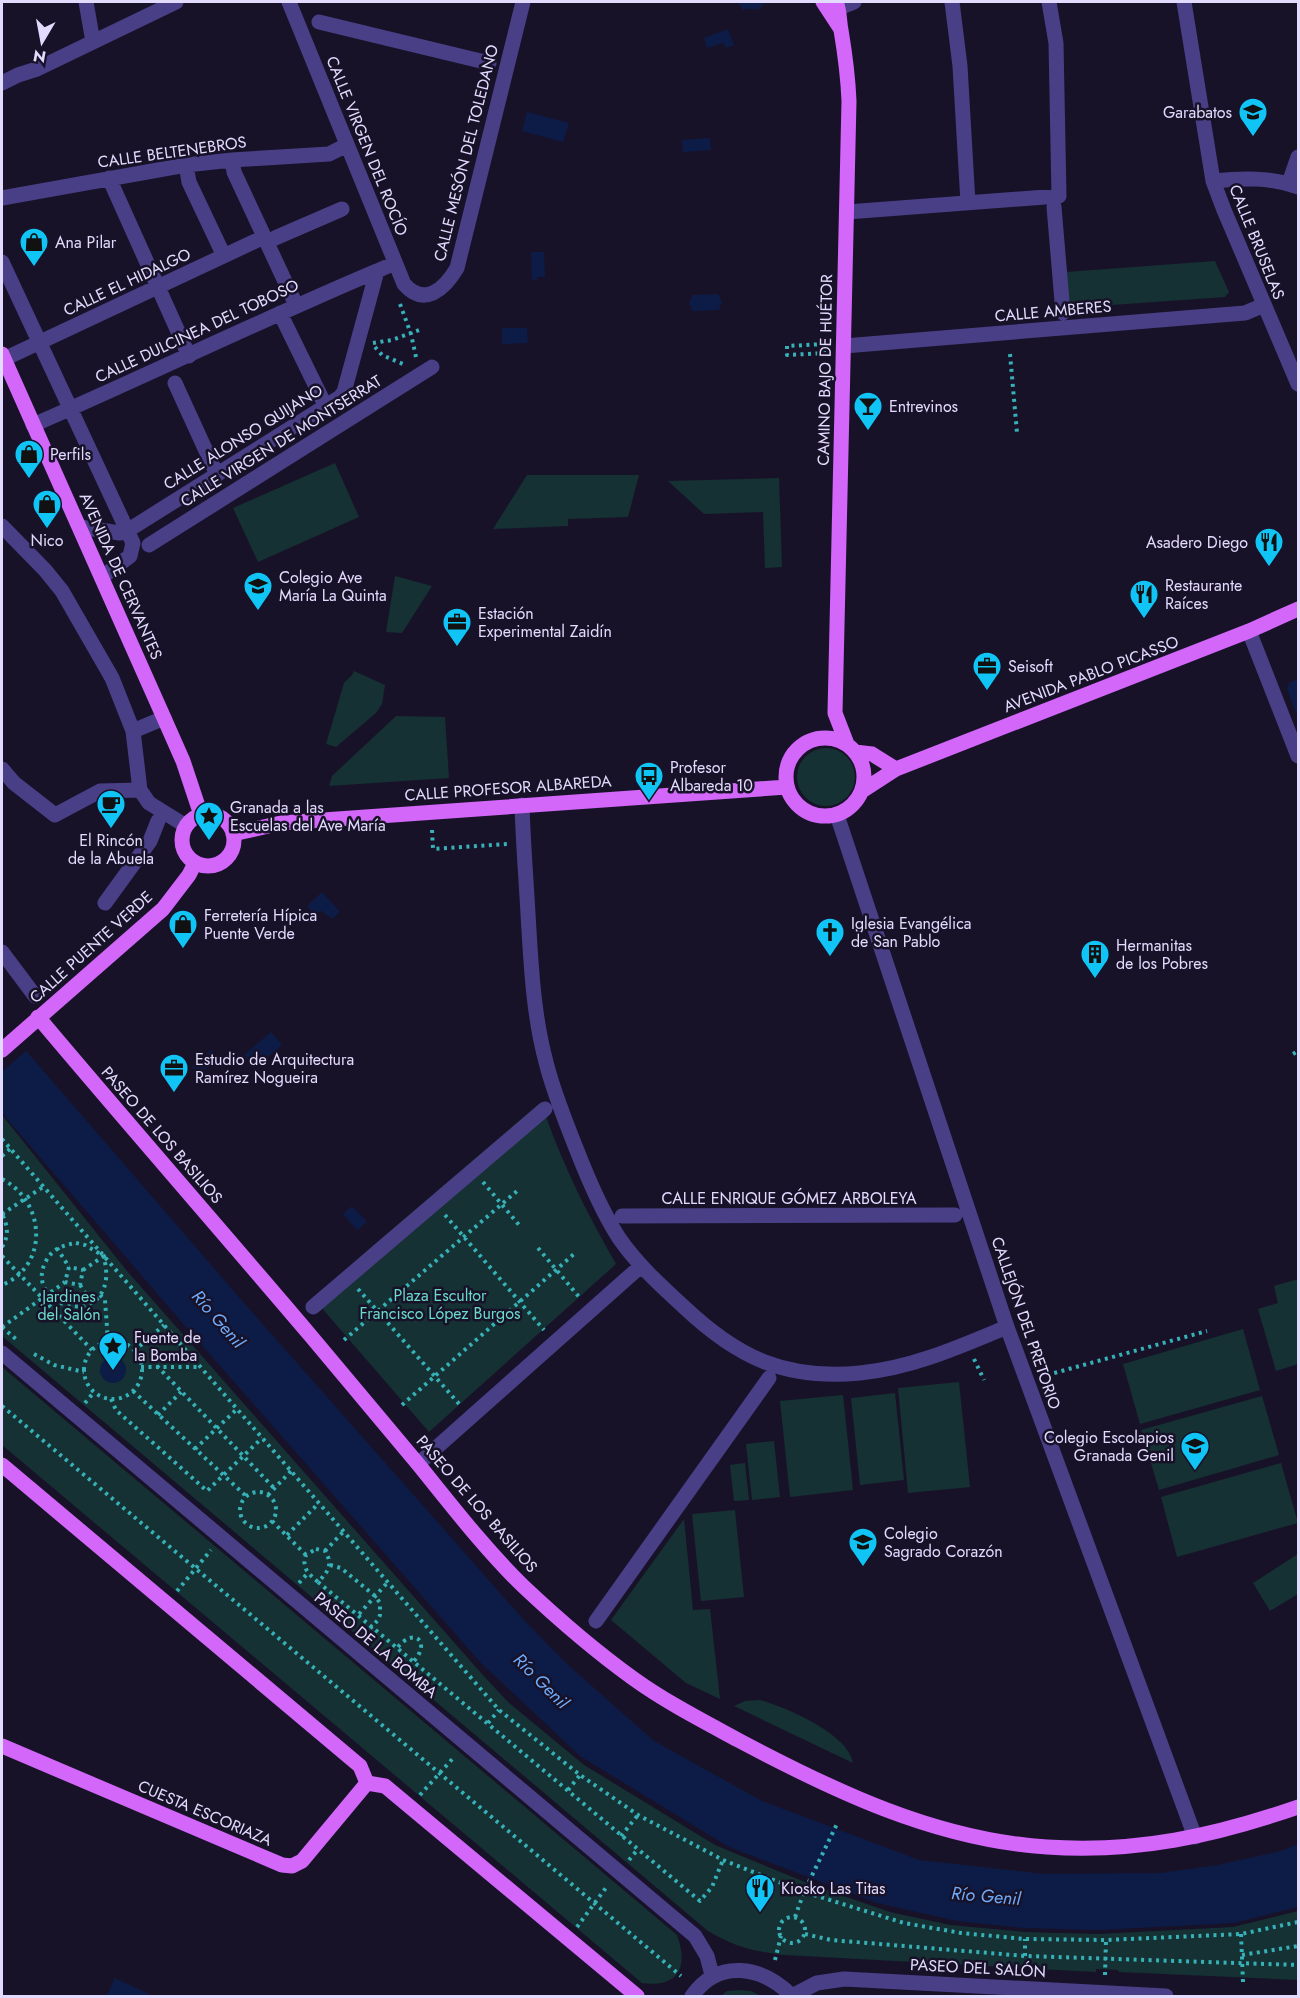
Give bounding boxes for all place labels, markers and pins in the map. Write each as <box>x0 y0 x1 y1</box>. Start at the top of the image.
school or university icon: Garabatos <box>1237 96 1269 138</box>
place label: Garabatos <box>1163 101 1232 124</box>
shop icon: Ana Pilar <box>18 226 50 268</box>
place label: Ana Pilar <box>55 231 117 254</box>
bar icon: Entrevinos <box>852 390 884 432</box>
place label: Entrevinos <box>889 395 958 418</box>
shop icon: Perfils <box>13 438 45 480</box>
place label: Perfils <box>50 443 91 466</box>
shop icon: Nico <box>31 488 63 530</box>
restaurant icon: Asadero Diego <box>1253 526 1285 568</box>
place label: Nico <box>31 529 64 552</box>
place label: Asadero Diego <box>1146 531 1248 554</box>
place label: Colegio Ave María La Quinta <box>279 566 387 607</box>
school or university icon: Colegio Ave María La Quinta <box>242 570 274 612</box>
place label: Restaurante Raíces <box>1165 574 1242 615</box>
restaurant icon: Restaurante Raíces <box>1128 578 1160 620</box>
place label: Estación Experimental Zaidín <box>478 602 612 643</box>
office icon: Estación Experimental Zaidín <box>441 606 473 648</box>
office icon: Seisoft <box>971 650 1003 692</box>
place label: Seisoft <box>1008 655 1053 678</box>
place label: Profesor Albareda 10 <box>670 756 753 797</box>
bus stop icon: Profesor Albareda 10 <box>633 760 665 802</box>
cafe icon: El Rincón de la Abuela <box>95 788 127 830</box>
place label: Granada a las Escuelas del Ave María <box>230 796 386 837</box>
place icon: Granada a las Escuelas del Ave María <box>193 800 225 842</box>
place label: El Rincón de la Abuela <box>68 829 154 870</box>
place label: Ferretería Hípica Puente Verde <box>204 904 317 945</box>
shop icon: Ferretería Hípica Puente Verde <box>167 908 199 950</box>
place label: Iglesia Evangélica de San Pablo <box>851 912 972 953</box>
church icon: Iglesia Evangélica de San Pablo <box>814 916 846 958</box>
place label: Hermanitas de los Pobres <box>1116 934 1208 975</box>
building icon: Hermanitas de los Pobres <box>1079 938 1111 980</box>
place label: Estudio de Arquitectura Ramírez Nogueira <box>195 1048 354 1089</box>
office icon: Estudio de Arquitectura Ramírez Nogueira <box>158 1052 190 1094</box>
place label: Fuente de la Bomba <box>134 1326 201 1367</box>
place icon: Fuente de la Bomba <box>97 1330 129 1372</box>
place label: Colegio Escolapios Granada Genil <box>1044 1426 1174 1467</box>
school or university icon: Colegio Escolapios Granada Genil <box>1179 1430 1211 1472</box>
place label: Colegio Sagrado Corazón <box>884 1522 1003 1563</box>
school or university icon: Colegio Sagrado Corazón <box>847 1526 879 1568</box>
restaurant icon: Kiosko Las Titas <box>744 1872 776 1914</box>
place label: Kiosko Las Titas <box>781 1877 885 1900</box>

